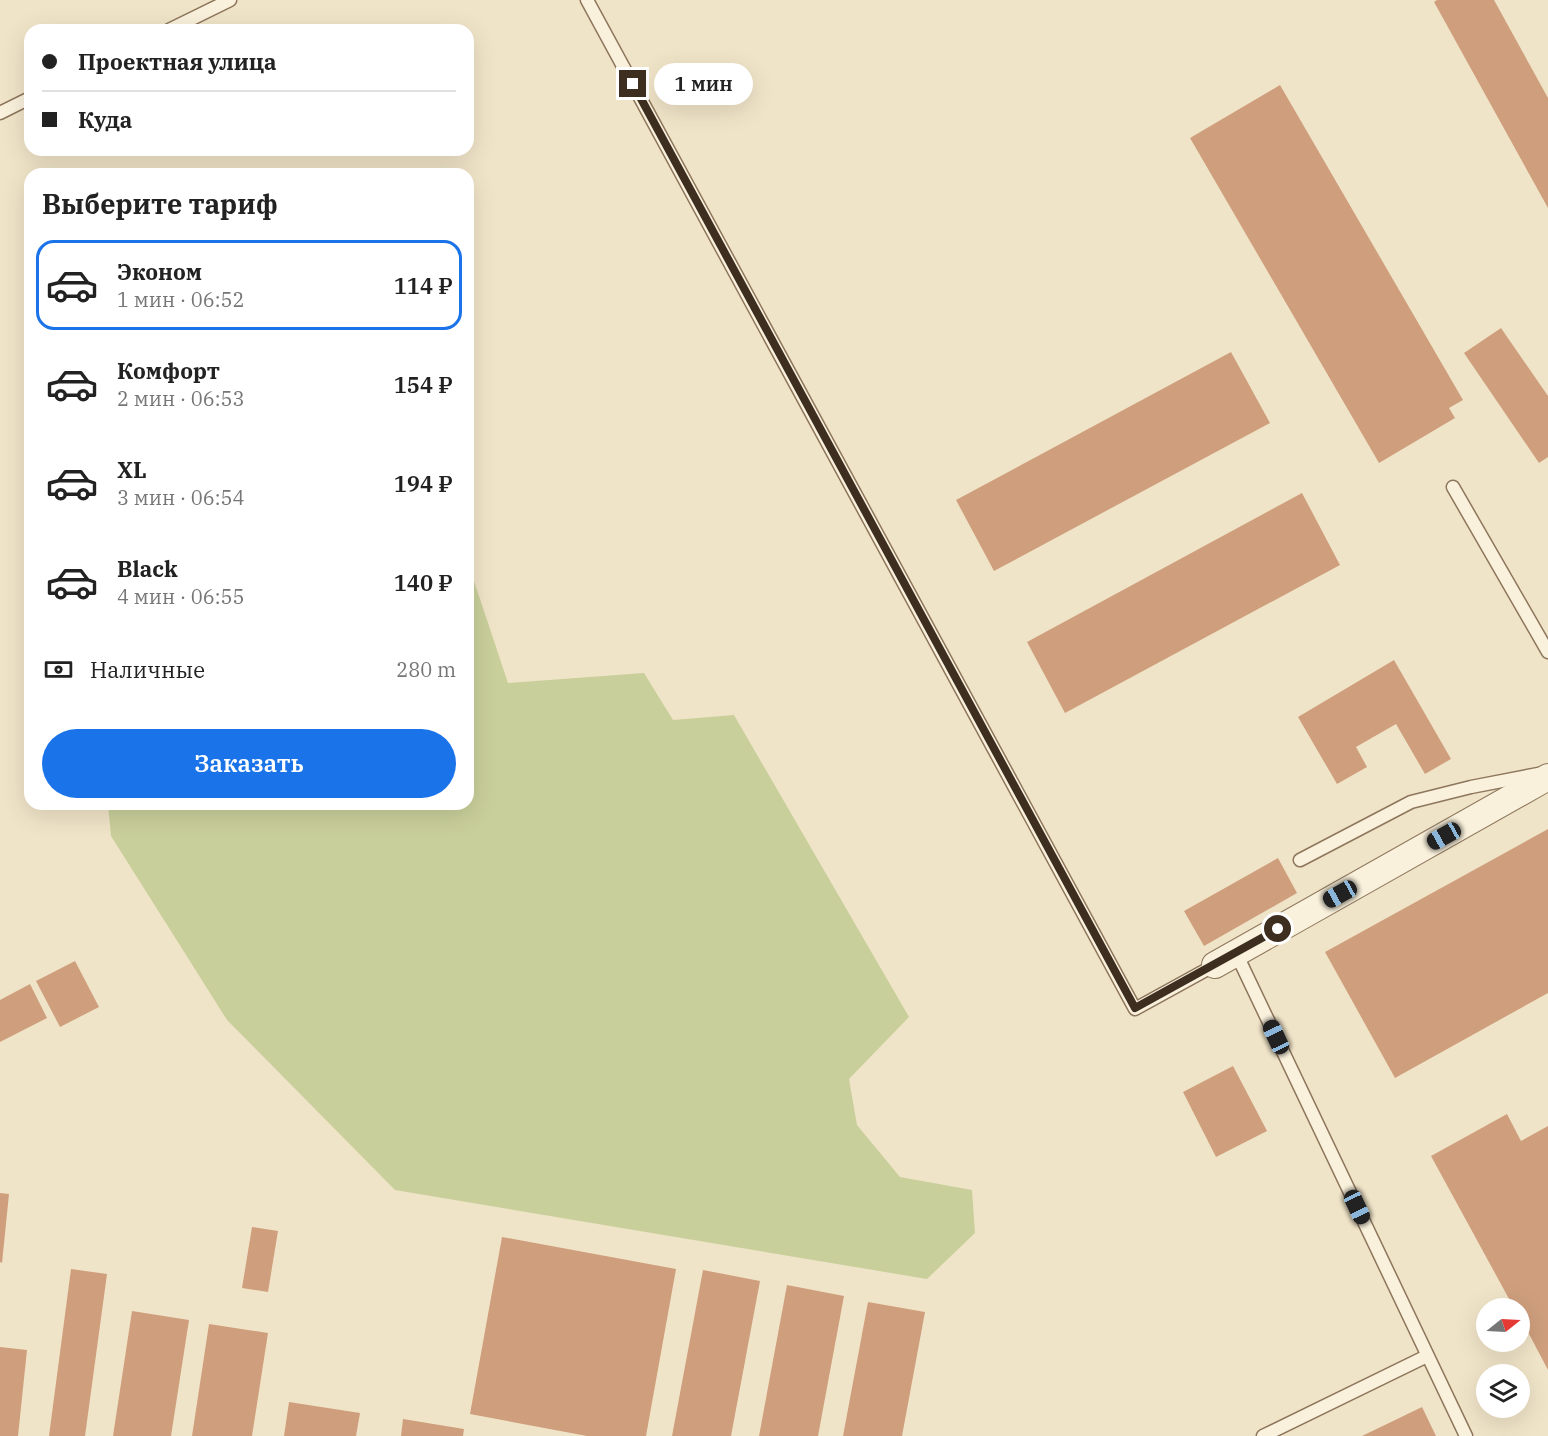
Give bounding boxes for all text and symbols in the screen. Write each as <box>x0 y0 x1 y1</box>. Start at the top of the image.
text: Проектная улица <box>78 47 277 76</box>
callout: 1 мин <box>654 63 753 105</box>
route end <box>619 70 646 97</box>
text: 1 мин <box>674 70 733 97</box>
text: Куда <box>78 105 132 134</box>
text: Выберите тариф <box>42 186 278 221</box>
text: Эконом <box>117 257 202 286</box>
icon: car <box>45 258 99 312</box>
text: 114 ₽ <box>394 271 453 300</box>
text: 1 мин · 06:52 <box>117 286 245 313</box>
text: Комфорт <box>117 356 220 385</box>
icon: car <box>45 357 99 411</box>
text: 154 ₽ <box>394 370 453 399</box>
text: 2 мин · 06:53 <box>117 385 245 412</box>
text: XL <box>117 455 147 484</box>
icon: car <box>45 456 99 510</box>
text: 194 ₽ <box>394 469 453 498</box>
text: 3 мин · 06:54 <box>117 484 245 511</box>
text: Black <box>117 554 178 583</box>
icon: car <box>45 555 99 609</box>
text: 140 ₽ <box>394 568 453 597</box>
text: 4 мин · 06:55 <box>117 583 245 610</box>
icon: cash <box>42 653 75 686</box>
text: Наличные <box>90 655 205 684</box>
text: 280 m <box>396 656 456 683</box>
button: Заказать <box>42 729 456 798</box>
car <box>1424 819 1464 853</box>
car <box>1320 877 1360 911</box>
route start <box>1264 915 1291 942</box>
car <box>1260 1017 1292 1057</box>
car <box>1341 1187 1373 1227</box>
north arrow <box>1476 1298 1530 1352</box>
map controls <box>1476 1298 1530 1418</box>
button: layers <box>1476 1364 1530 1418</box>

